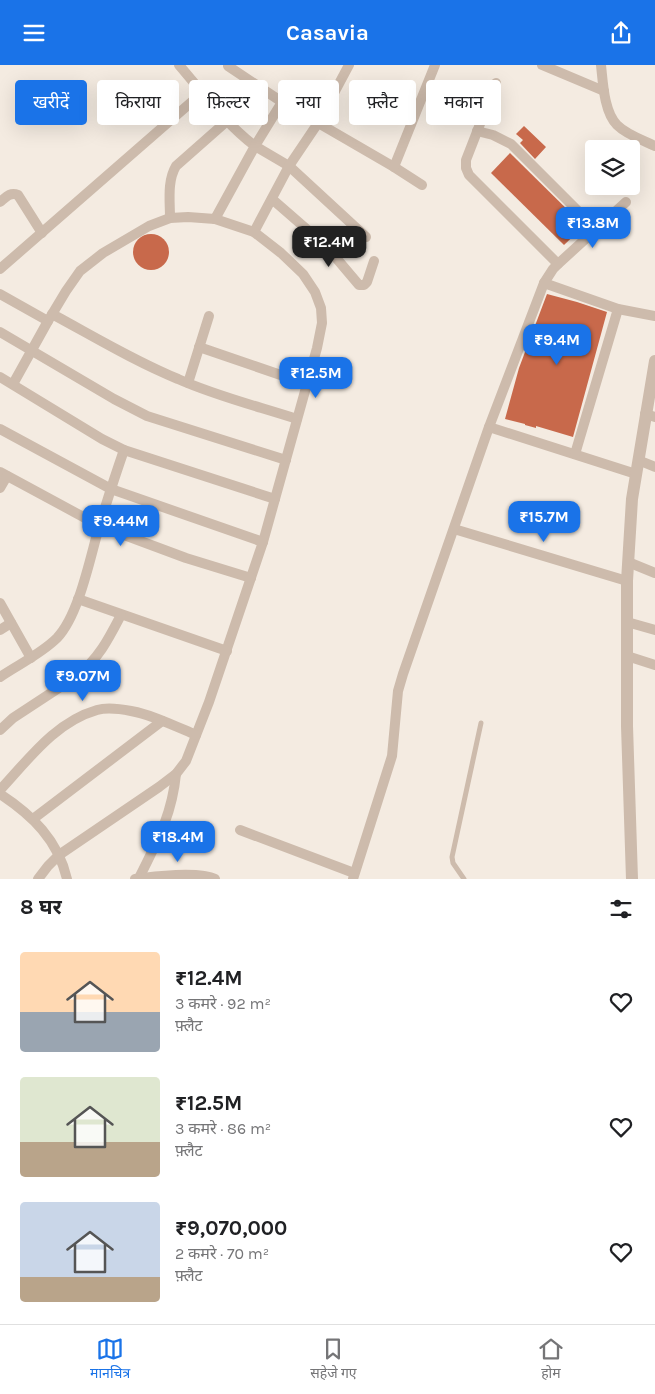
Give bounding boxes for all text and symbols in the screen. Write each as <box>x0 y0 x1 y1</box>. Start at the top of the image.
icon: menu <box>20 19 48 47</box>
icon: share <box>607 19 635 47</box>
text: Casavia <box>286 20 369 46</box>
chip: खरीदें <box>15 80 87 125</box>
chip: किराया <box>97 80 179 125</box>
chip: फ़िल्टर <box>189 80 268 125</box>
chip: नया <box>278 80 339 125</box>
chip: फ़्लैट <box>349 80 416 125</box>
chip: मकान <box>426 80 501 125</box>
map controls <box>585 140 640 195</box>
button: layers <box>585 140 640 195</box>
pin: ₹13.8M <box>552 207 634 249</box>
text: ₹13.8M <box>567 213 619 232</box>
pin: ₹12.4M <box>288 225 370 268</box>
text: ₹12.4M <box>303 232 355 251</box>
pin: ₹9.4M <box>522 323 592 366</box>
text: ₹9.4M <box>534 330 580 349</box>
pin: ₹12.5M <box>275 357 357 399</box>
text: ₹12.5M <box>290 363 342 382</box>
pin: ₹15.7M <box>503 501 585 543</box>
pin: ₹9.44M <box>80 505 162 547</box>
text: ₹15.7M <box>519 507 569 526</box>
text: ₹9.44M <box>93 511 149 530</box>
pin: ₹9.07M <box>42 659 124 702</box>
text: ₹9.07M <box>56 666 110 685</box>
pin: ₹18.4M <box>137 821 219 863</box>
text: ₹18.4M <box>152 827 204 846</box>
text: 8 घर <box>20 895 62 919</box>
icon: filters <box>607 895 635 923</box>
text: ₹12.4M <box>175 966 243 990</box>
icon: home <box>60 972 120 1032</box>
icon: heart <box>607 988 635 1016</box>
text: 3 कमरे · 92 m² <box>175 994 271 1013</box>
text: फ़्लैट <box>175 1016 203 1035</box>
text: ₹12.5M <box>175 1091 242 1115</box>
icon: home <box>60 1097 120 1157</box>
icon: heart <box>607 1113 635 1141</box>
text: 3 कमरे · 86 m² <box>175 1119 271 1138</box>
text: फ़्लैट <box>175 1141 203 1160</box>
text: ₹9,070,000 <box>175 1216 287 1240</box>
icon: home <box>60 1222 120 1282</box>
icon: heart <box>607 1238 635 1266</box>
text: 2 कमरे · 70 m² <box>175 1244 269 1263</box>
text: फ़्लैट <box>175 1266 203 1285</box>
tab: मानचित्र <box>90 1335 130 1384</box>
tab: सहेजे गए <box>310 1335 357 1384</box>
tab: होम <box>537 1335 565 1384</box>

